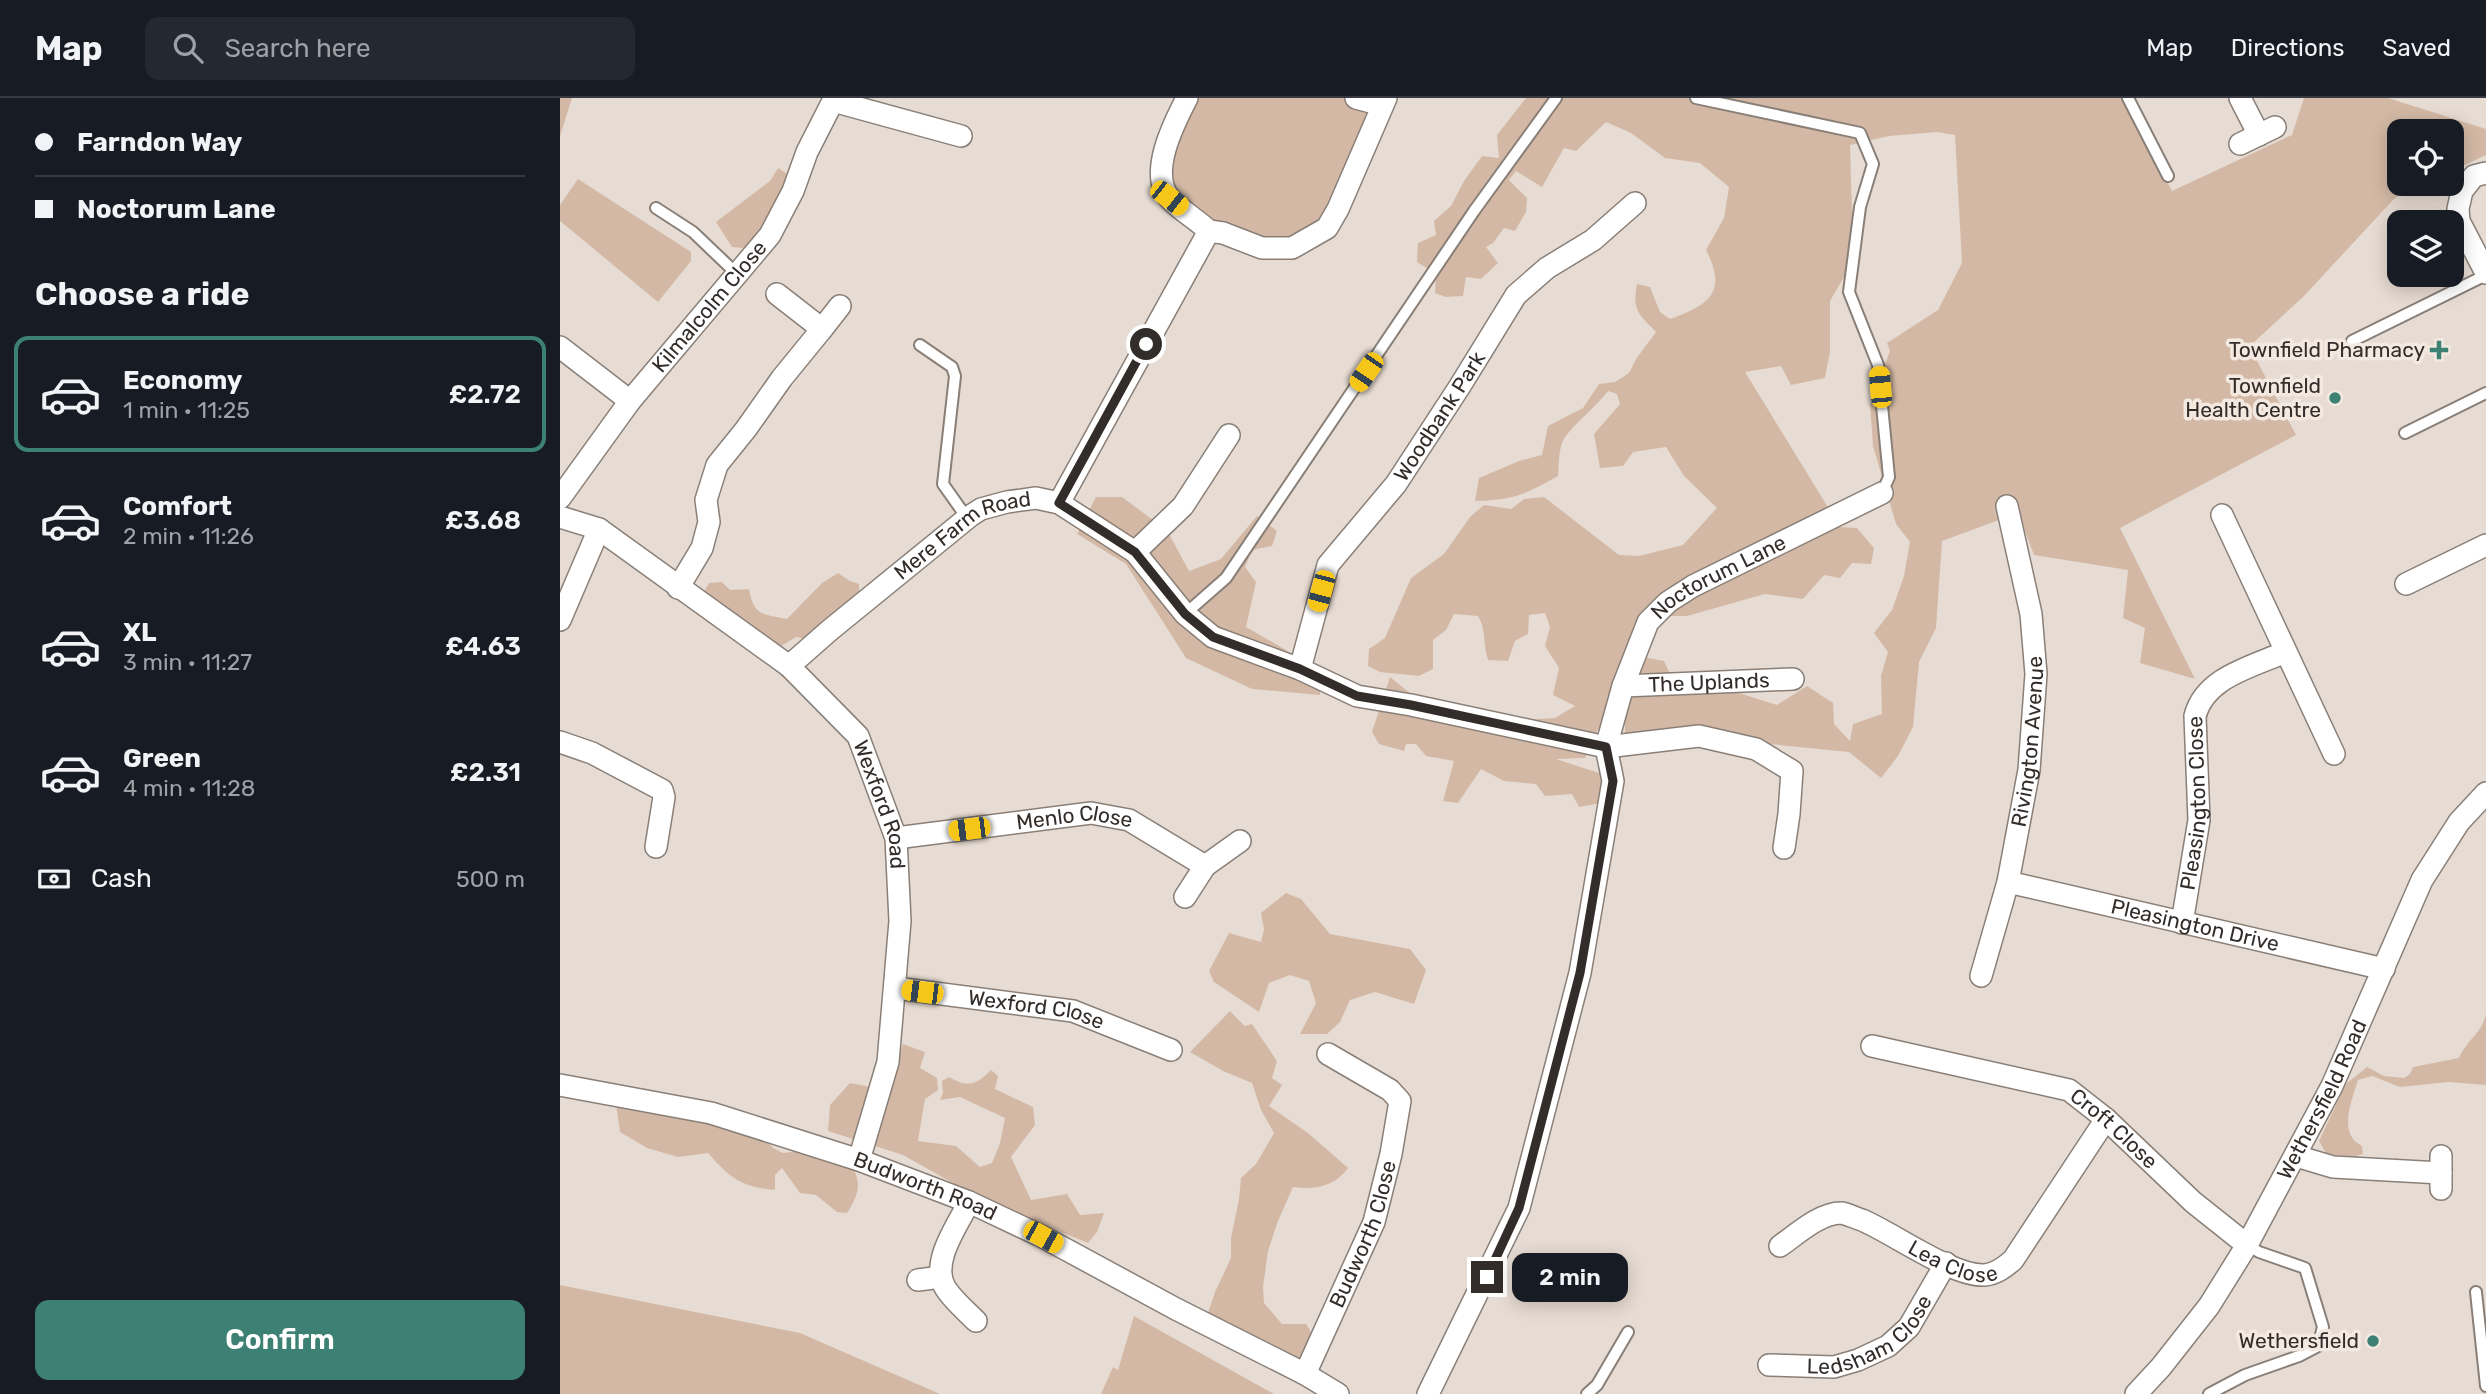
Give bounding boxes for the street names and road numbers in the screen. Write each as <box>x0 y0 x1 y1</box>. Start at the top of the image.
street label: Kilmalcolm Close <box>647 235 772 377</box>
street label: Woodbank Park <box>1388 347 1490 486</box>
street label: Mere Farm Road <box>889 486 1032 585</box>
street label: Noctorum Lane <box>1645 529 1790 624</box>
street label: Rivington Avenue <box>2006 655 2048 829</box>
street label: The Uplands <box>1648 667 1770 697</box>
street label: Pleasington Close <box>2175 716 2211 892</box>
street label: Wexford Road <box>849 737 910 870</box>
street label: Menlo Close <box>1015 800 1135 834</box>
street label: Pleasington Drive <box>2109 893 2282 956</box>
street label: Wexford Close <box>967 984 1108 1034</box>
street label: Wethersfield Road <box>2271 1016 2371 1184</box>
street label: Croft Close <box>2065 1083 2163 1174</box>
street label: Budworth Road <box>850 1146 1001 1225</box>
street label: Budworth Close <box>1324 1158 1401 1311</box>
street label: Lea Close <box>1904 1234 2001 1287</box>
street label: Ledsham Close <box>1806 1290 1937 1380</box>

